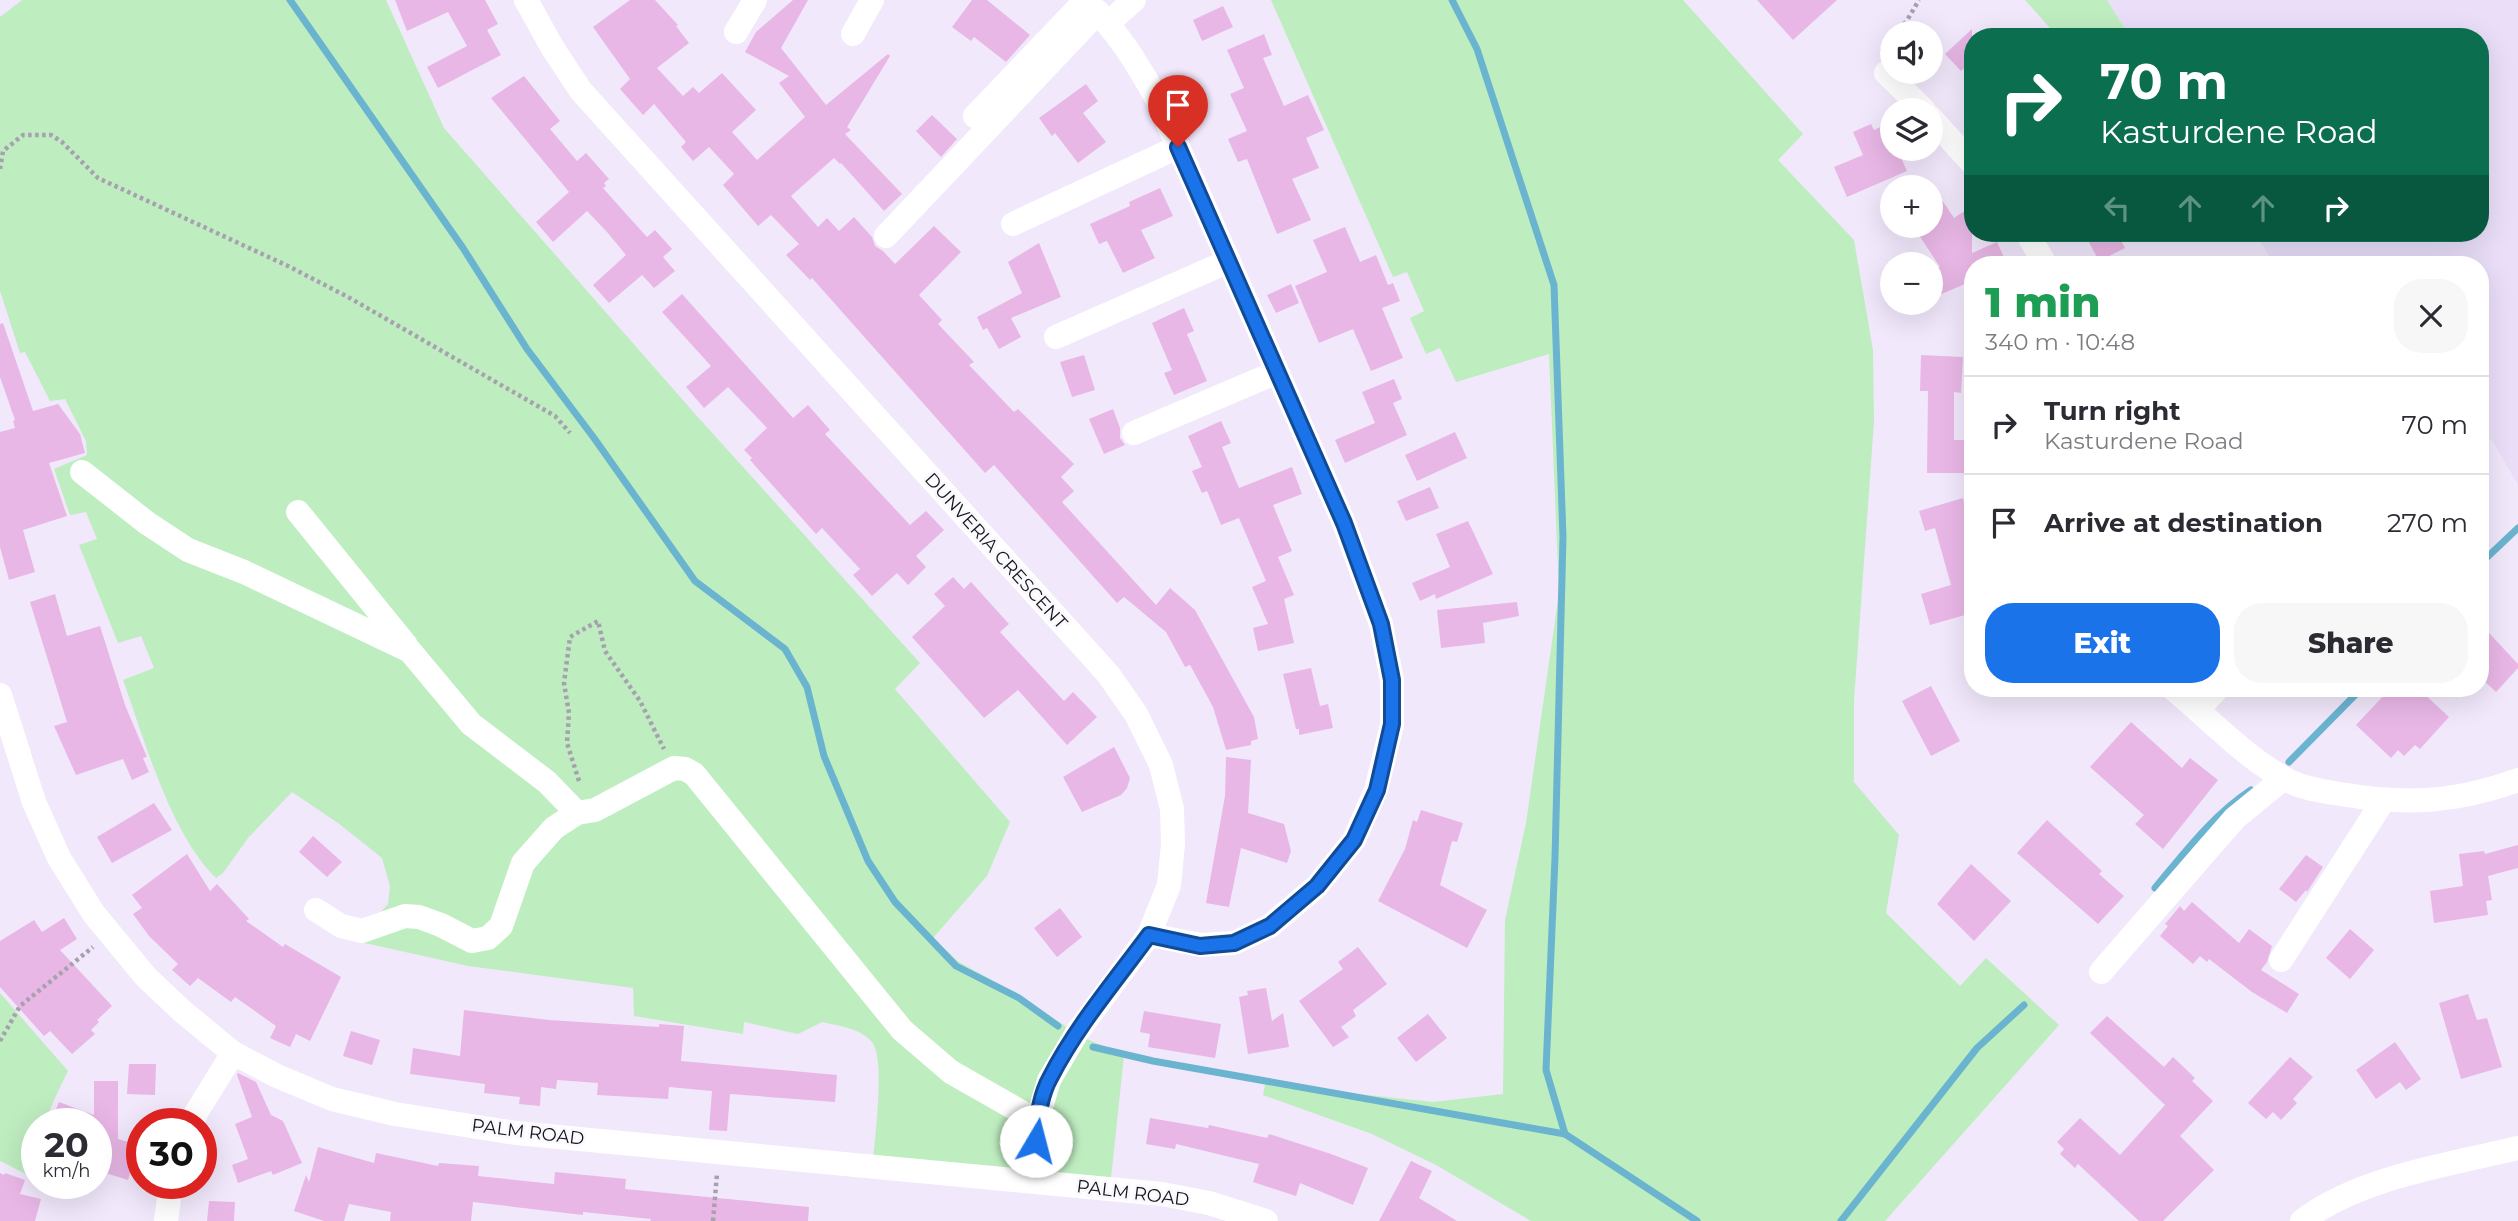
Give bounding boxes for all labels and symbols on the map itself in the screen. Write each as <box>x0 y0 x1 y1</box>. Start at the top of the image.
pin <box>1148 75 1208 147</box>
street label: DUNVERIA CRESCENT <box>920 468 1072 634</box>
position arrow <box>999 1104 1073 1178</box>
speed limit sign: 30 <box>126 1108 217 1199</box>
street label: PALM ROAD <box>470 1114 586 1150</box>
street label: PALM ROAD <box>1075 1175 1191 1211</box>

